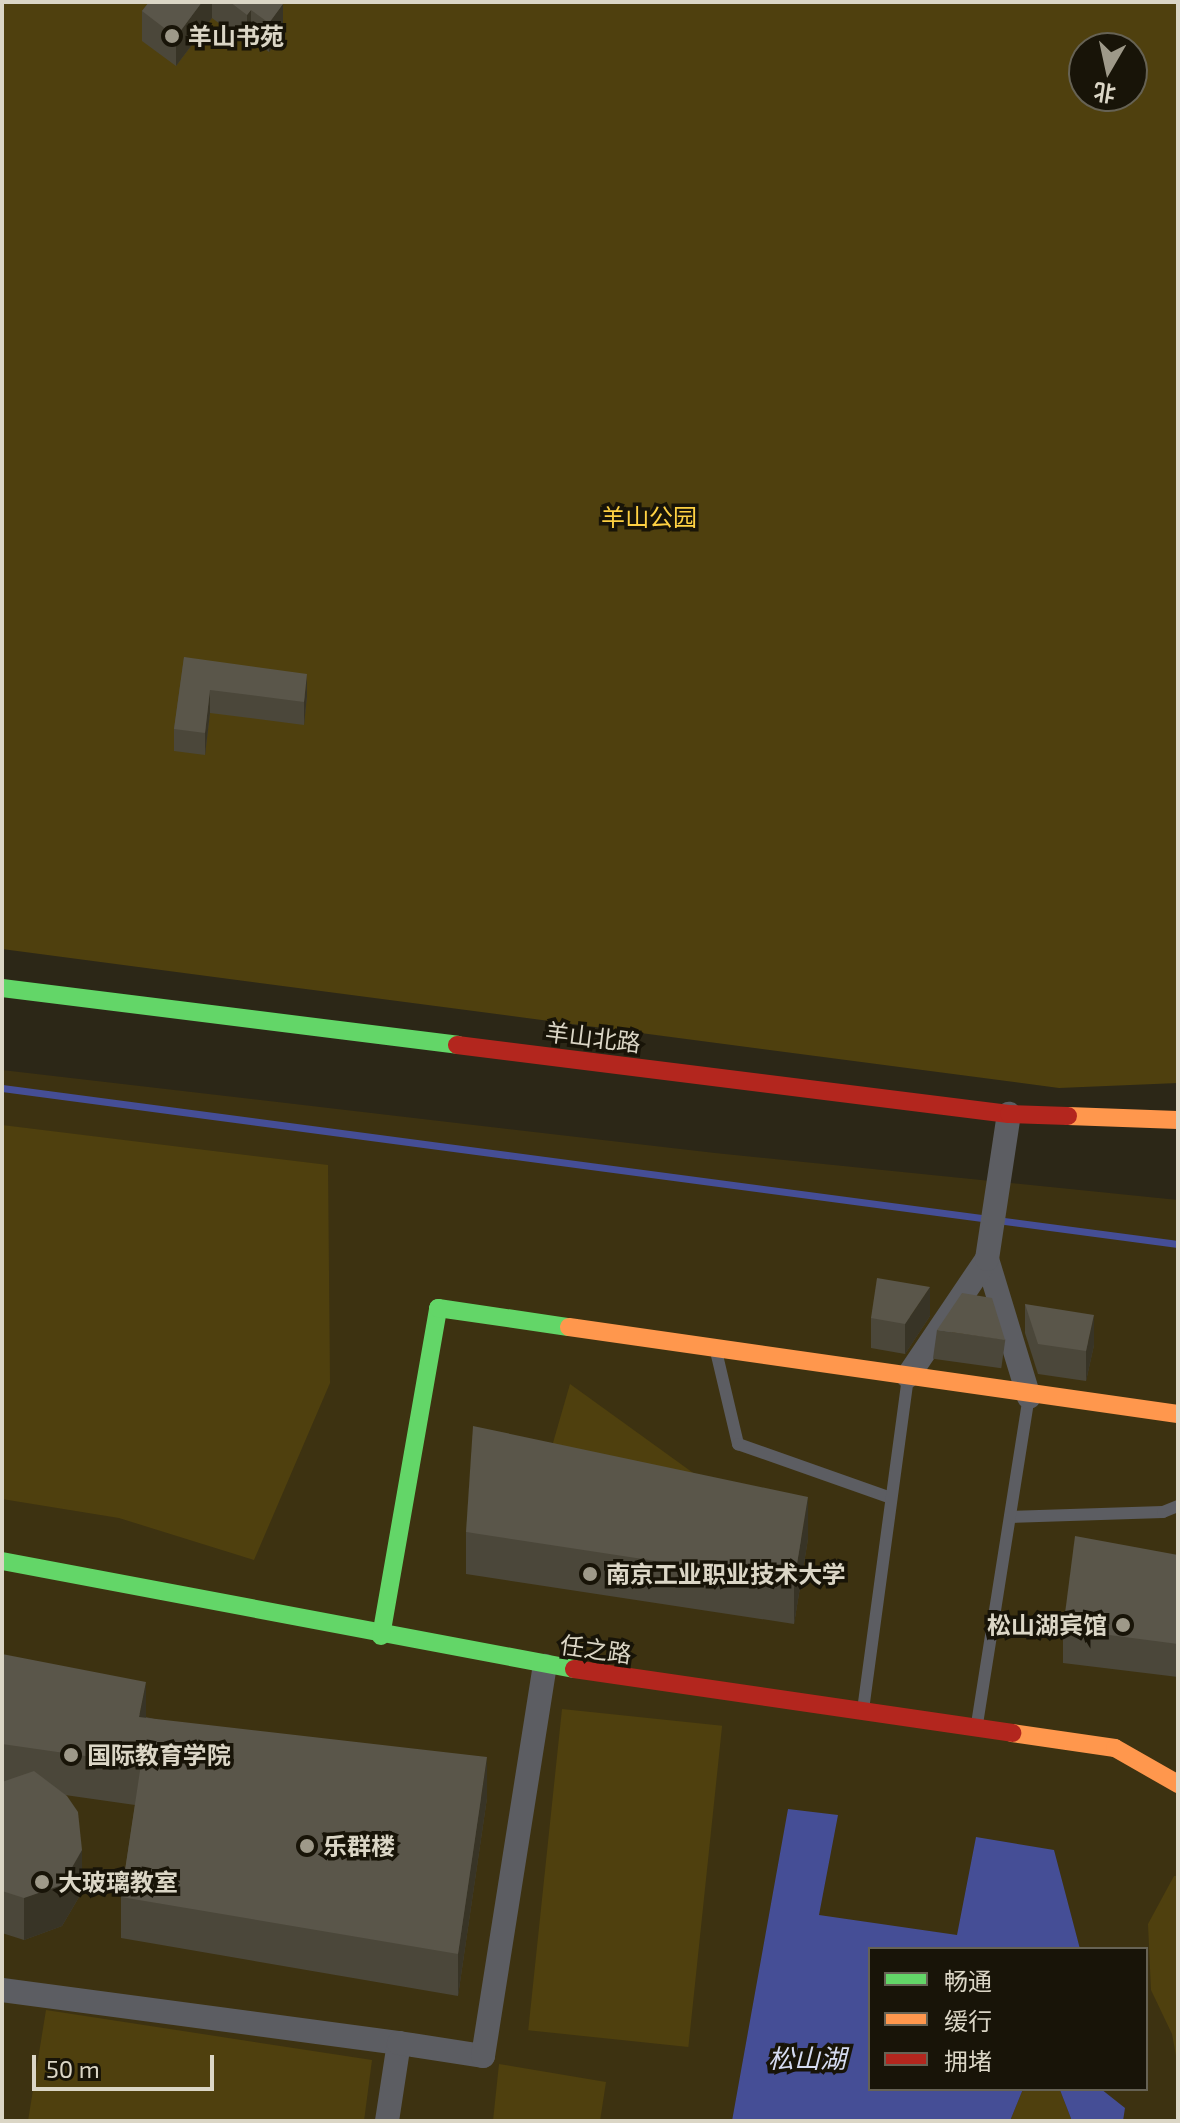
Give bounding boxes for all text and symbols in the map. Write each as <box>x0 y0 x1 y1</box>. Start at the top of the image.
place label: 羊山书苑 <box>188 22 284 50</box>
marker: 羊山书苑 <box>163 27 181 45</box>
north arrow <box>1068 32 1148 112</box>
text: 北 <box>1092 79 1117 108</box>
park label: 羊山公园 <box>601 503 697 531</box>
street label: 羊山北路 <box>544 1017 642 1057</box>
place label: 南京工业职业技术大学 <box>606 1560 846 1588</box>
marker: 南京工业职业技术大学 <box>581 1565 599 1583</box>
place label: 松山湖宾馆 <box>987 1611 1107 1639</box>
marker: 松山湖宾馆 <box>1114 1616 1132 1634</box>
street label: 任之路 <box>558 1630 634 1668</box>
place label: 国际教育学院 <box>87 1741 231 1769</box>
marker: 国际教育学院 <box>62 1746 80 1764</box>
place label: 乐群楼 <box>323 1832 395 1860</box>
marker: 乐群楼 <box>298 1837 316 1855</box>
place label: 大玻璃教室 <box>58 1868 178 1896</box>
marker: 大玻璃教室 <box>33 1873 51 1891</box>
legend <box>868 1947 1148 2091</box>
text: 畅通 <box>944 1966 992 1995</box>
text: 缓行 <box>944 2006 992 2035</box>
scale bar <box>36 2039 218 2089</box>
water label: 松山湖 <box>768 2042 846 2074</box>
text: 拥堵 <box>944 2046 992 2075</box>
text: 50 m <box>46 2054 100 2083</box>

